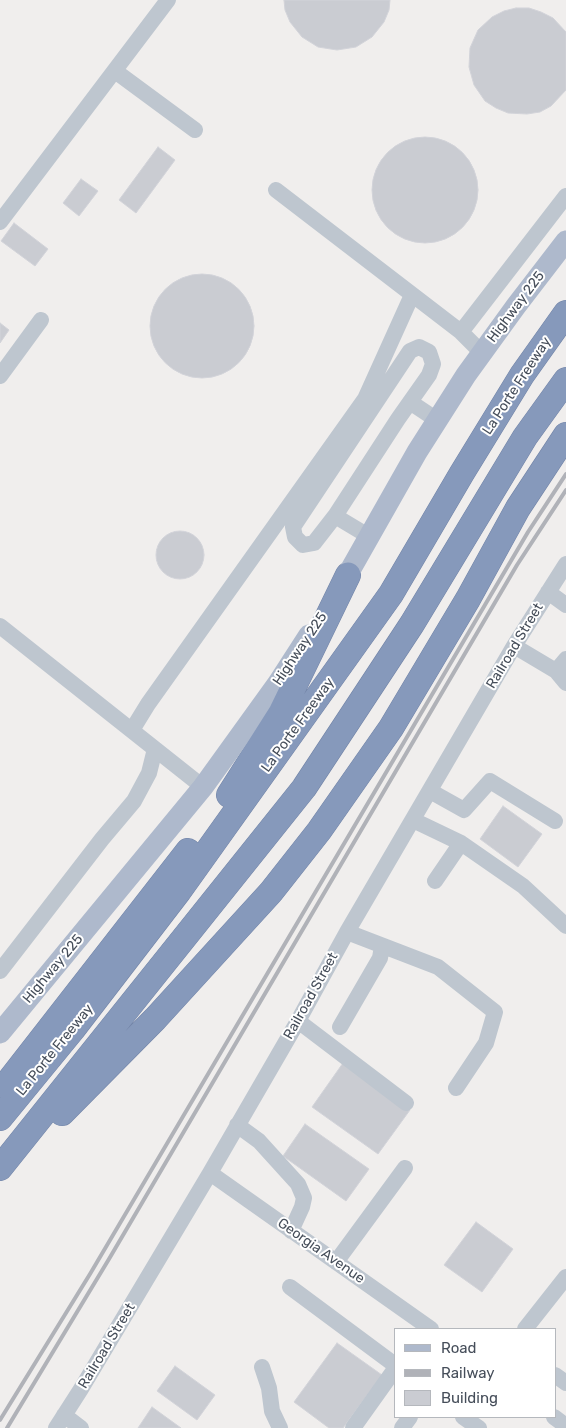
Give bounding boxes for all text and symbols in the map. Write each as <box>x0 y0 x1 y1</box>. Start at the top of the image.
street label: Highway 225 <box>484 268 548 346</box>
street label: La Porte Freeway <box>479 334 555 438</box>
street label: Railroad Street <box>483 600 547 692</box>
street label: Highway 225 <box>269 609 331 689</box>
street label: La Porte Freeway <box>258 674 338 776</box>
street label: Highway 225 <box>19 931 87 1007</box>
street label: Railroad Street <box>280 950 342 1042</box>
street label: La Porte Freeway <box>13 1001 97 1099</box>
street label: Georgia Avenue <box>274 1215 368 1287</box>
street label: Railroad Street <box>75 1300 139 1392</box>
legend <box>394 1328 556 1418</box>
text: Road <box>441 1339 477 1357</box>
text: Railway <box>441 1364 495 1382</box>
text: Building <box>441 1389 498 1407</box>

